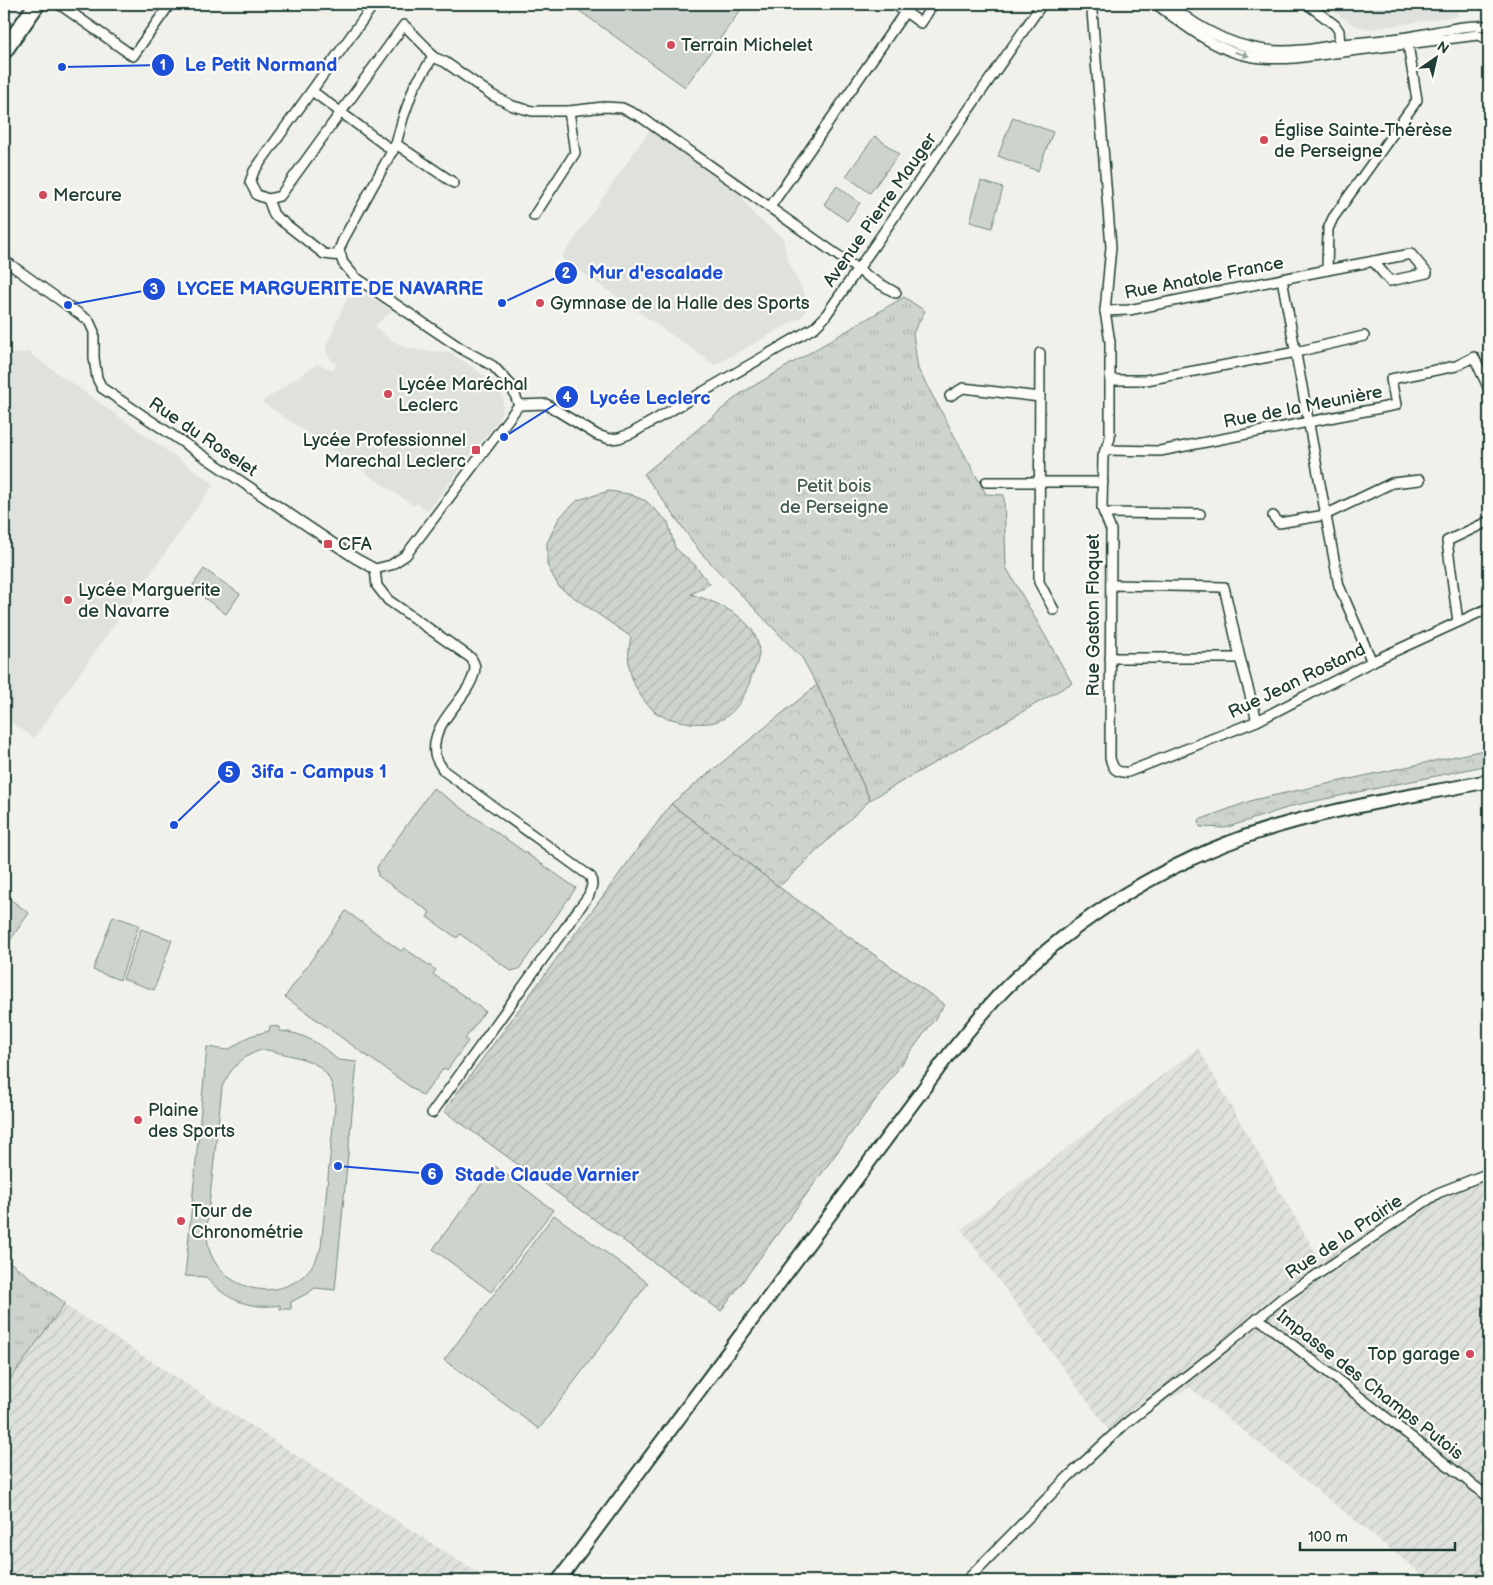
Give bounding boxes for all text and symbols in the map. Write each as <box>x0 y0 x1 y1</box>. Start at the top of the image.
north arrow <box>1410 32 1460 82</box>
place label: Terrain Michelet <box>681 35 813 56</box>
text: N <box>1434 38 1452 58</box>
marker: Terrain Michelet <box>665 39 677 51</box>
callout: Le Petit Normand <box>150 48 348 82</box>
one-way arrow <box>1235 51 1250 59</box>
text: Le Petit Normand <box>185 54 337 77</box>
text: 1 <box>160 56 166 75</box>
place label: Église Sainte-Thérèse de Perseigne <box>1274 118 1452 162</box>
street label: Avenue Pierre Mauger <box>819 129 941 291</box>
marker: Église Sainte-Thérèse de Perseigne <box>1258 134 1270 146</box>
place label: Mercure <box>53 185 122 206</box>
marker: Mercure <box>37 189 49 201</box>
street label: Rue Anatole France <box>1123 252 1286 304</box>
callout: Mur d'escalade <box>553 256 733 290</box>
text: Mur d'escalade <box>589 262 723 285</box>
text: 2 <box>562 264 571 283</box>
callout: LYCEE MARGUERITE DE NAVARRE <box>141 272 493 306</box>
text: LYCEE MARGUERITE DE NAVARRE <box>177 278 483 301</box>
text: 3 <box>150 280 159 299</box>
place label: Gymnase de la Halle des Sports <box>550 293 810 314</box>
marker: Gymnase de la Halle des Sports <box>534 297 546 309</box>
place label: Lycée Maréchal Leclerc <box>398 374 528 416</box>
callout: Lycée Leclerc <box>555 380 721 414</box>
street label: Rue de la Meunière <box>1222 381 1385 433</box>
text: Lycée Leclerc <box>589 387 711 410</box>
marker: Lycée Maréchal Leclerc <box>382 388 394 400</box>
text: 4 <box>563 388 572 407</box>
street label: Rue du Roselet <box>145 393 262 481</box>
place label: Lycée Professionnel Marechal Leclerc <box>302 430 466 472</box>
marker: Lycée Professionnel Marechal Leclerc <box>470 444 482 456</box>
park label: Petit bois de Perseigne <box>780 476 889 518</box>
street label: Rue Gaston Floquet <box>1083 533 1104 696</box>
place label: CFA <box>338 534 372 555</box>
marker: CFA <box>322 538 334 550</box>
place label: Lycée Marguerite de Navarre <box>78 580 221 622</box>
marker: Lycée Marguerite de Navarre <box>62 594 74 606</box>
street label: Rue Jean Rostand <box>1225 639 1369 723</box>
callout: 3ifa - Campus 1 <box>217 755 397 789</box>
text: 3ifa - Campus 1 <box>251 761 387 784</box>
text: 5 <box>225 763 234 782</box>
place label: Plaine des Sports <box>148 1100 235 1142</box>
marker: Plaine des Sports <box>132 1114 144 1126</box>
callout: Stade Claude Varnier <box>419 1157 649 1191</box>
text: Stade Claude Varnier <box>455 1164 639 1187</box>
text: 6 <box>427 1165 437 1184</box>
street label: Rue de la Prairie <box>1282 1190 1407 1284</box>
place label: Tour de Chronométrie <box>191 1201 303 1243</box>
marker: Tour de Chronométrie <box>175 1215 187 1227</box>
street label: Impasse des Champs Putois <box>1273 1306 1468 1464</box>
place label: Top garage <box>1368 1344 1460 1365</box>
marker: Top garage <box>1464 1348 1476 1360</box>
scale bar <box>1300 1520 1456 1552</box>
text: 100 m <box>1308 1528 1348 1547</box>

